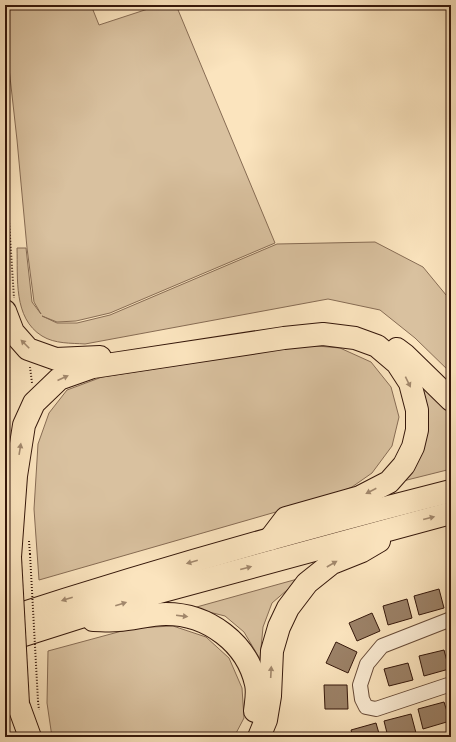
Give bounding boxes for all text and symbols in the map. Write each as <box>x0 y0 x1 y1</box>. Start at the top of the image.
one-way arrow <box>20 339 30 349</box>
one-way arrow <box>58 375 69 381</box>
one-way arrow <box>405 376 411 388</box>
one-way arrow <box>17 443 23 455</box>
one-way arrow <box>365 488 377 494</box>
one-way arrow <box>423 515 435 521</box>
one-way arrow <box>186 559 198 565</box>
one-way arrow <box>326 561 338 568</box>
one-way arrow <box>240 565 252 571</box>
one-way arrow <box>61 596 73 602</box>
one-way arrow <box>116 601 128 607</box>
one-way arrow <box>176 613 189 619</box>
one-way arrow <box>268 665 274 678</box>

